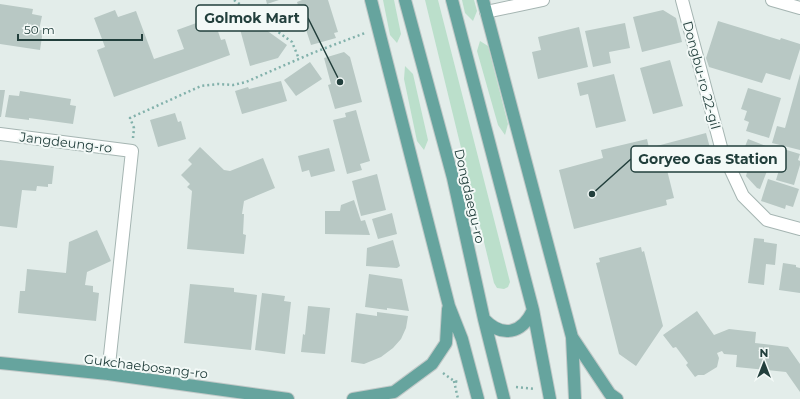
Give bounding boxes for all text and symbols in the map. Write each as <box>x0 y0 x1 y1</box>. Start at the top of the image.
callout: Golmok Mart <box>196 5 308 31</box>
text: Golmok Mart <box>204 9 300 27</box>
scale bar <box>18 16 142 42</box>
street label: Dongbu-ro 22-gil <box>680 19 724 131</box>
text: 50 m <box>24 22 55 37</box>
street label: Jangdeung-ro <box>18 128 113 156</box>
callout: Goryeo Gas Station <box>631 146 786 172</box>
street label: Dongdaegu-ro <box>451 147 489 245</box>
text: Goryeo Gas Station <box>638 150 778 168</box>
north arrow <box>744 343 784 383</box>
text: N <box>760 346 768 360</box>
street label: Gukchaebosang-ro <box>83 350 209 382</box>

